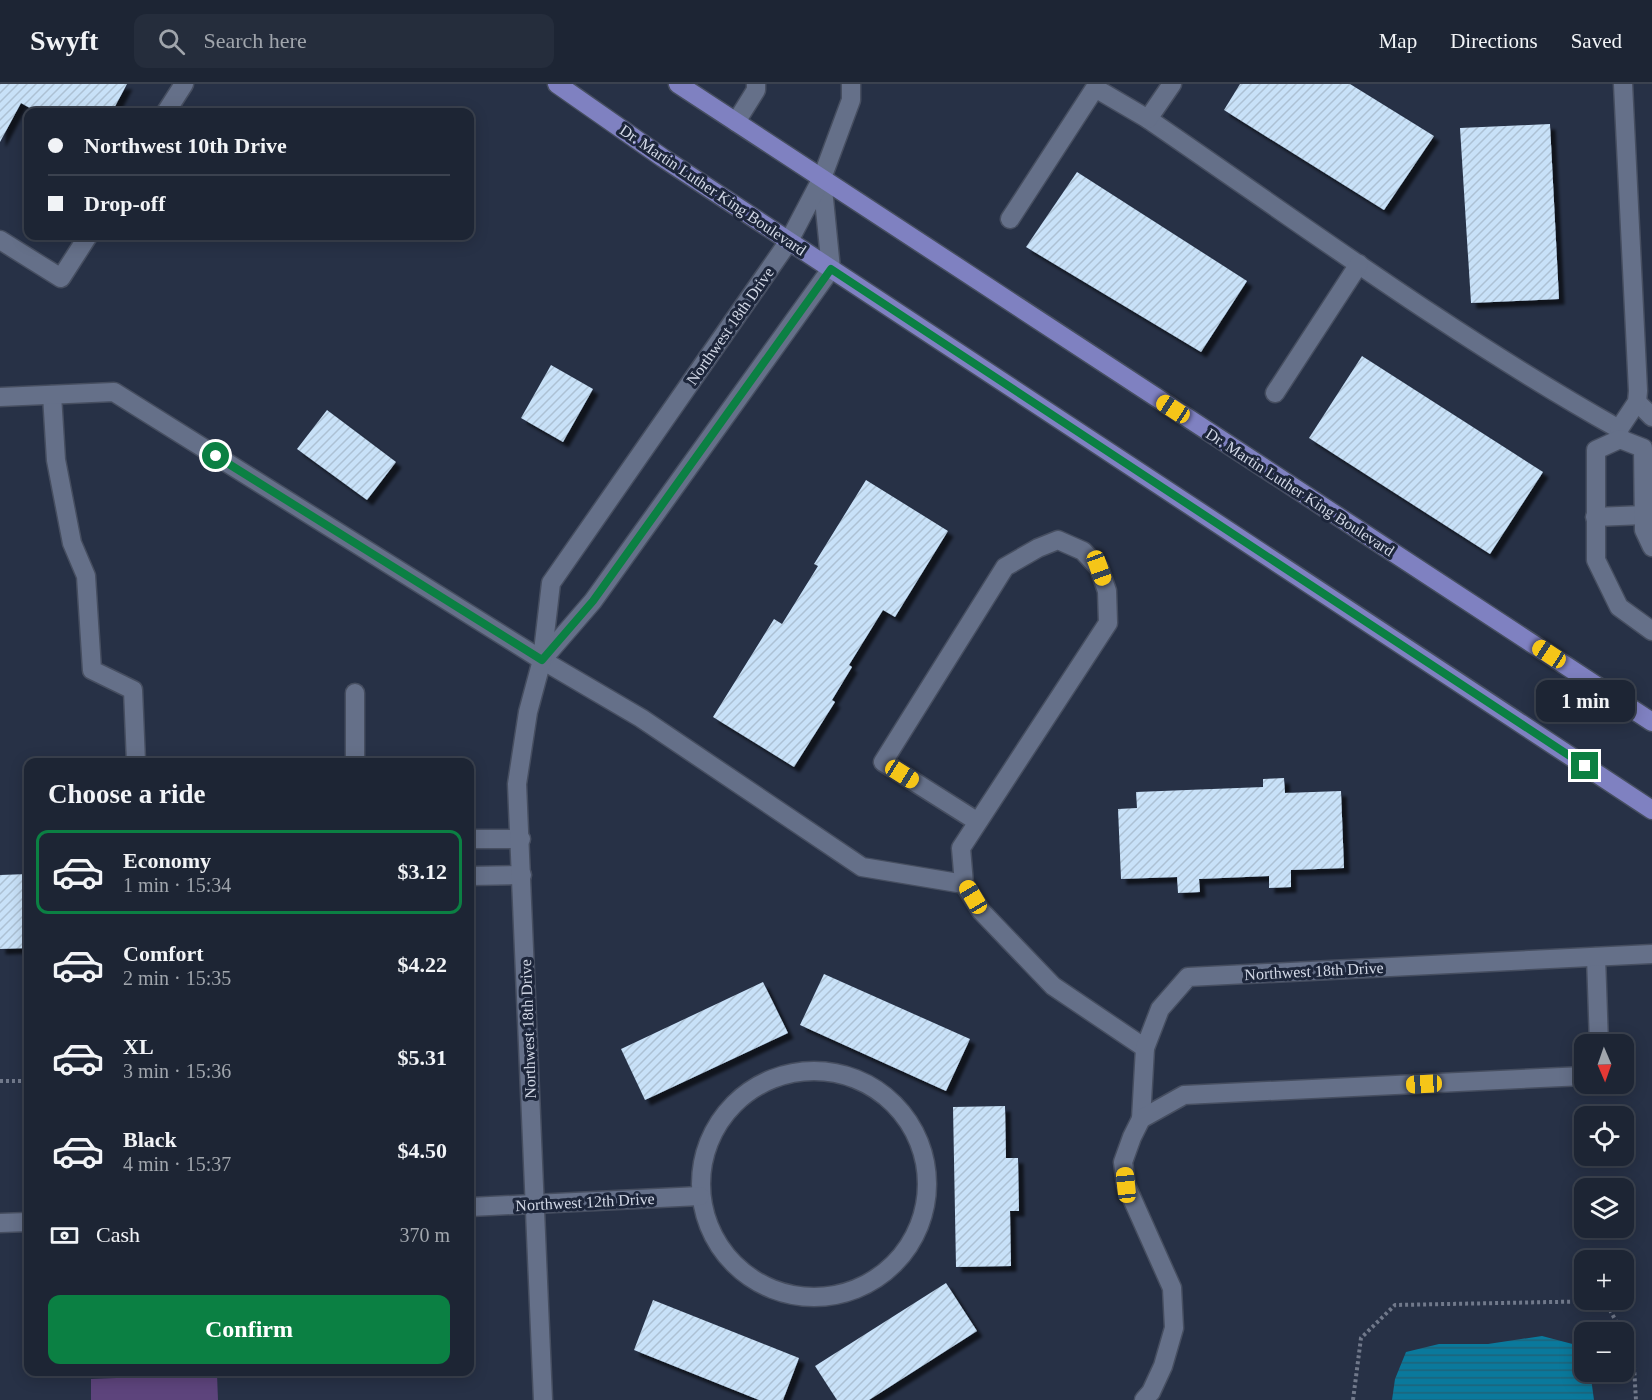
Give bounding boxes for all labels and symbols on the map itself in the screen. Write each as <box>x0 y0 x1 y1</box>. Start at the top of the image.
street label: Dr. Martin Luther King Boulevard <box>616 121 809 260</box>
street label: Northwest 18th Drive <box>683 264 777 388</box>
car <box>1153 392 1193 426</box>
street label: Dr. Martin Luther King Boulevard <box>1202 425 1397 560</box>
route start <box>202 442 229 469</box>
car <box>1084 548 1114 588</box>
car <box>1529 637 1569 671</box>
callout: 1 min <box>1536 679 1634 721</box>
route end <box>1571 752 1598 779</box>
car <box>882 757 922 791</box>
car <box>956 877 990 917</box>
street label: Northwest 18th Drive <box>517 959 539 1099</box>
street label: Northwest 18th Drive <box>1244 959 1384 983</box>
north arrow <box>1574 1034 1634 1094</box>
car <box>1406 1074 1442 1094</box>
car <box>1115 1166 1137 1204</box>
street label: Northwest 12th Drive <box>515 1190 655 1214</box>

